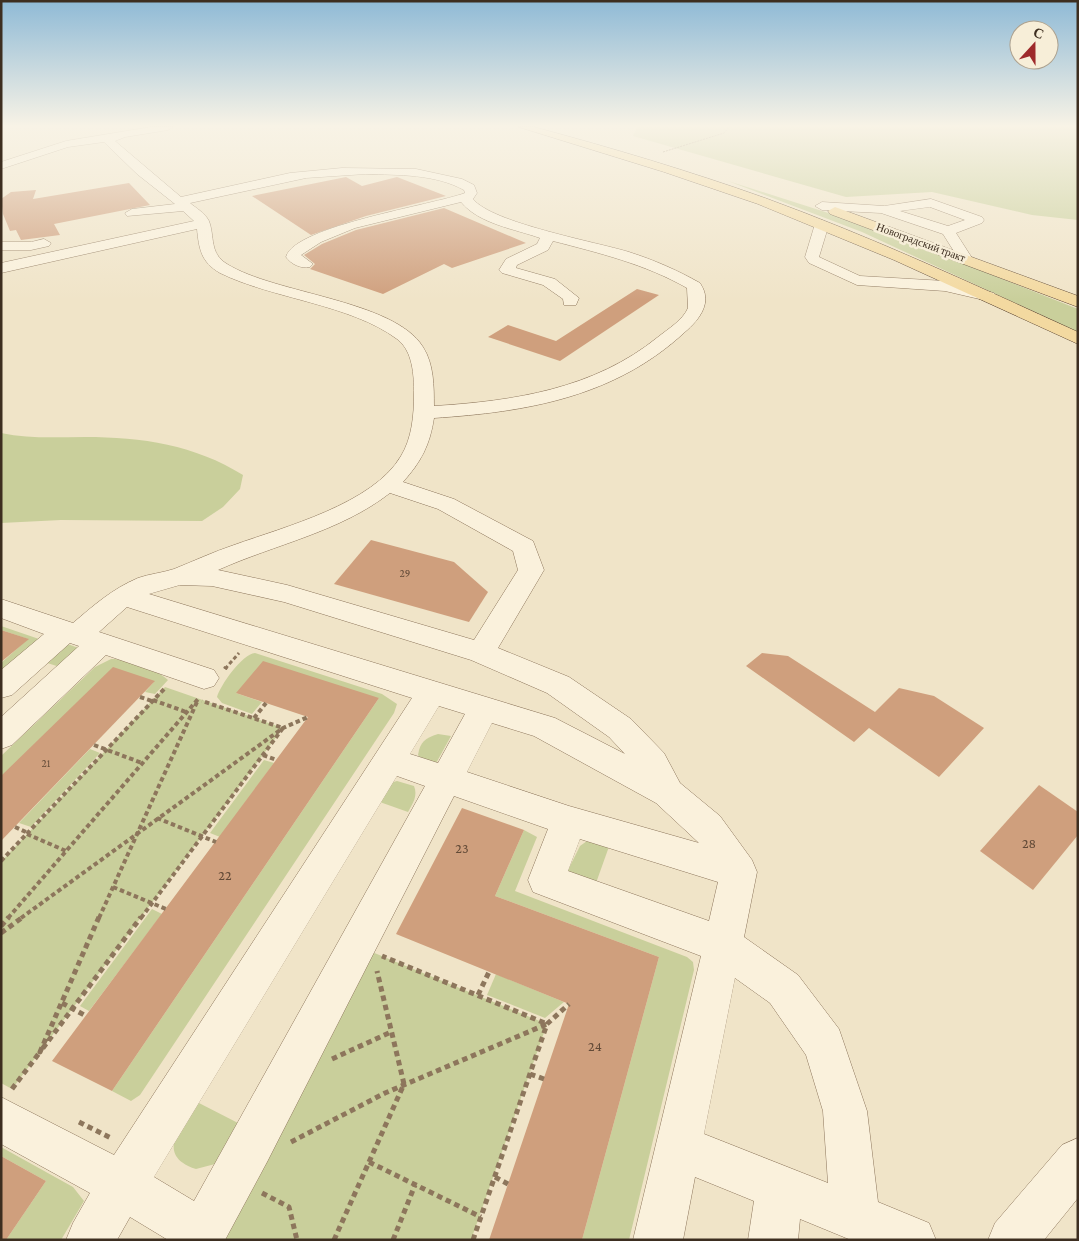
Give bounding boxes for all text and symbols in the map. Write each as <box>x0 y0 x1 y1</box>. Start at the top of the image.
north arrow <box>1009 20 1059 70</box>
text: С <box>1031 24 1046 42</box>
street label: Новоградский тракт <box>875 220 967 264</box>
house number: 29 <box>400 567 410 579</box>
house number: 21 <box>42 757 51 769</box>
house number: 28 <box>1022 835 1036 851</box>
house number: 23 <box>455 840 469 856</box>
house number: 22 <box>218 867 232 883</box>
house number: 24 <box>588 1038 602 1054</box>

